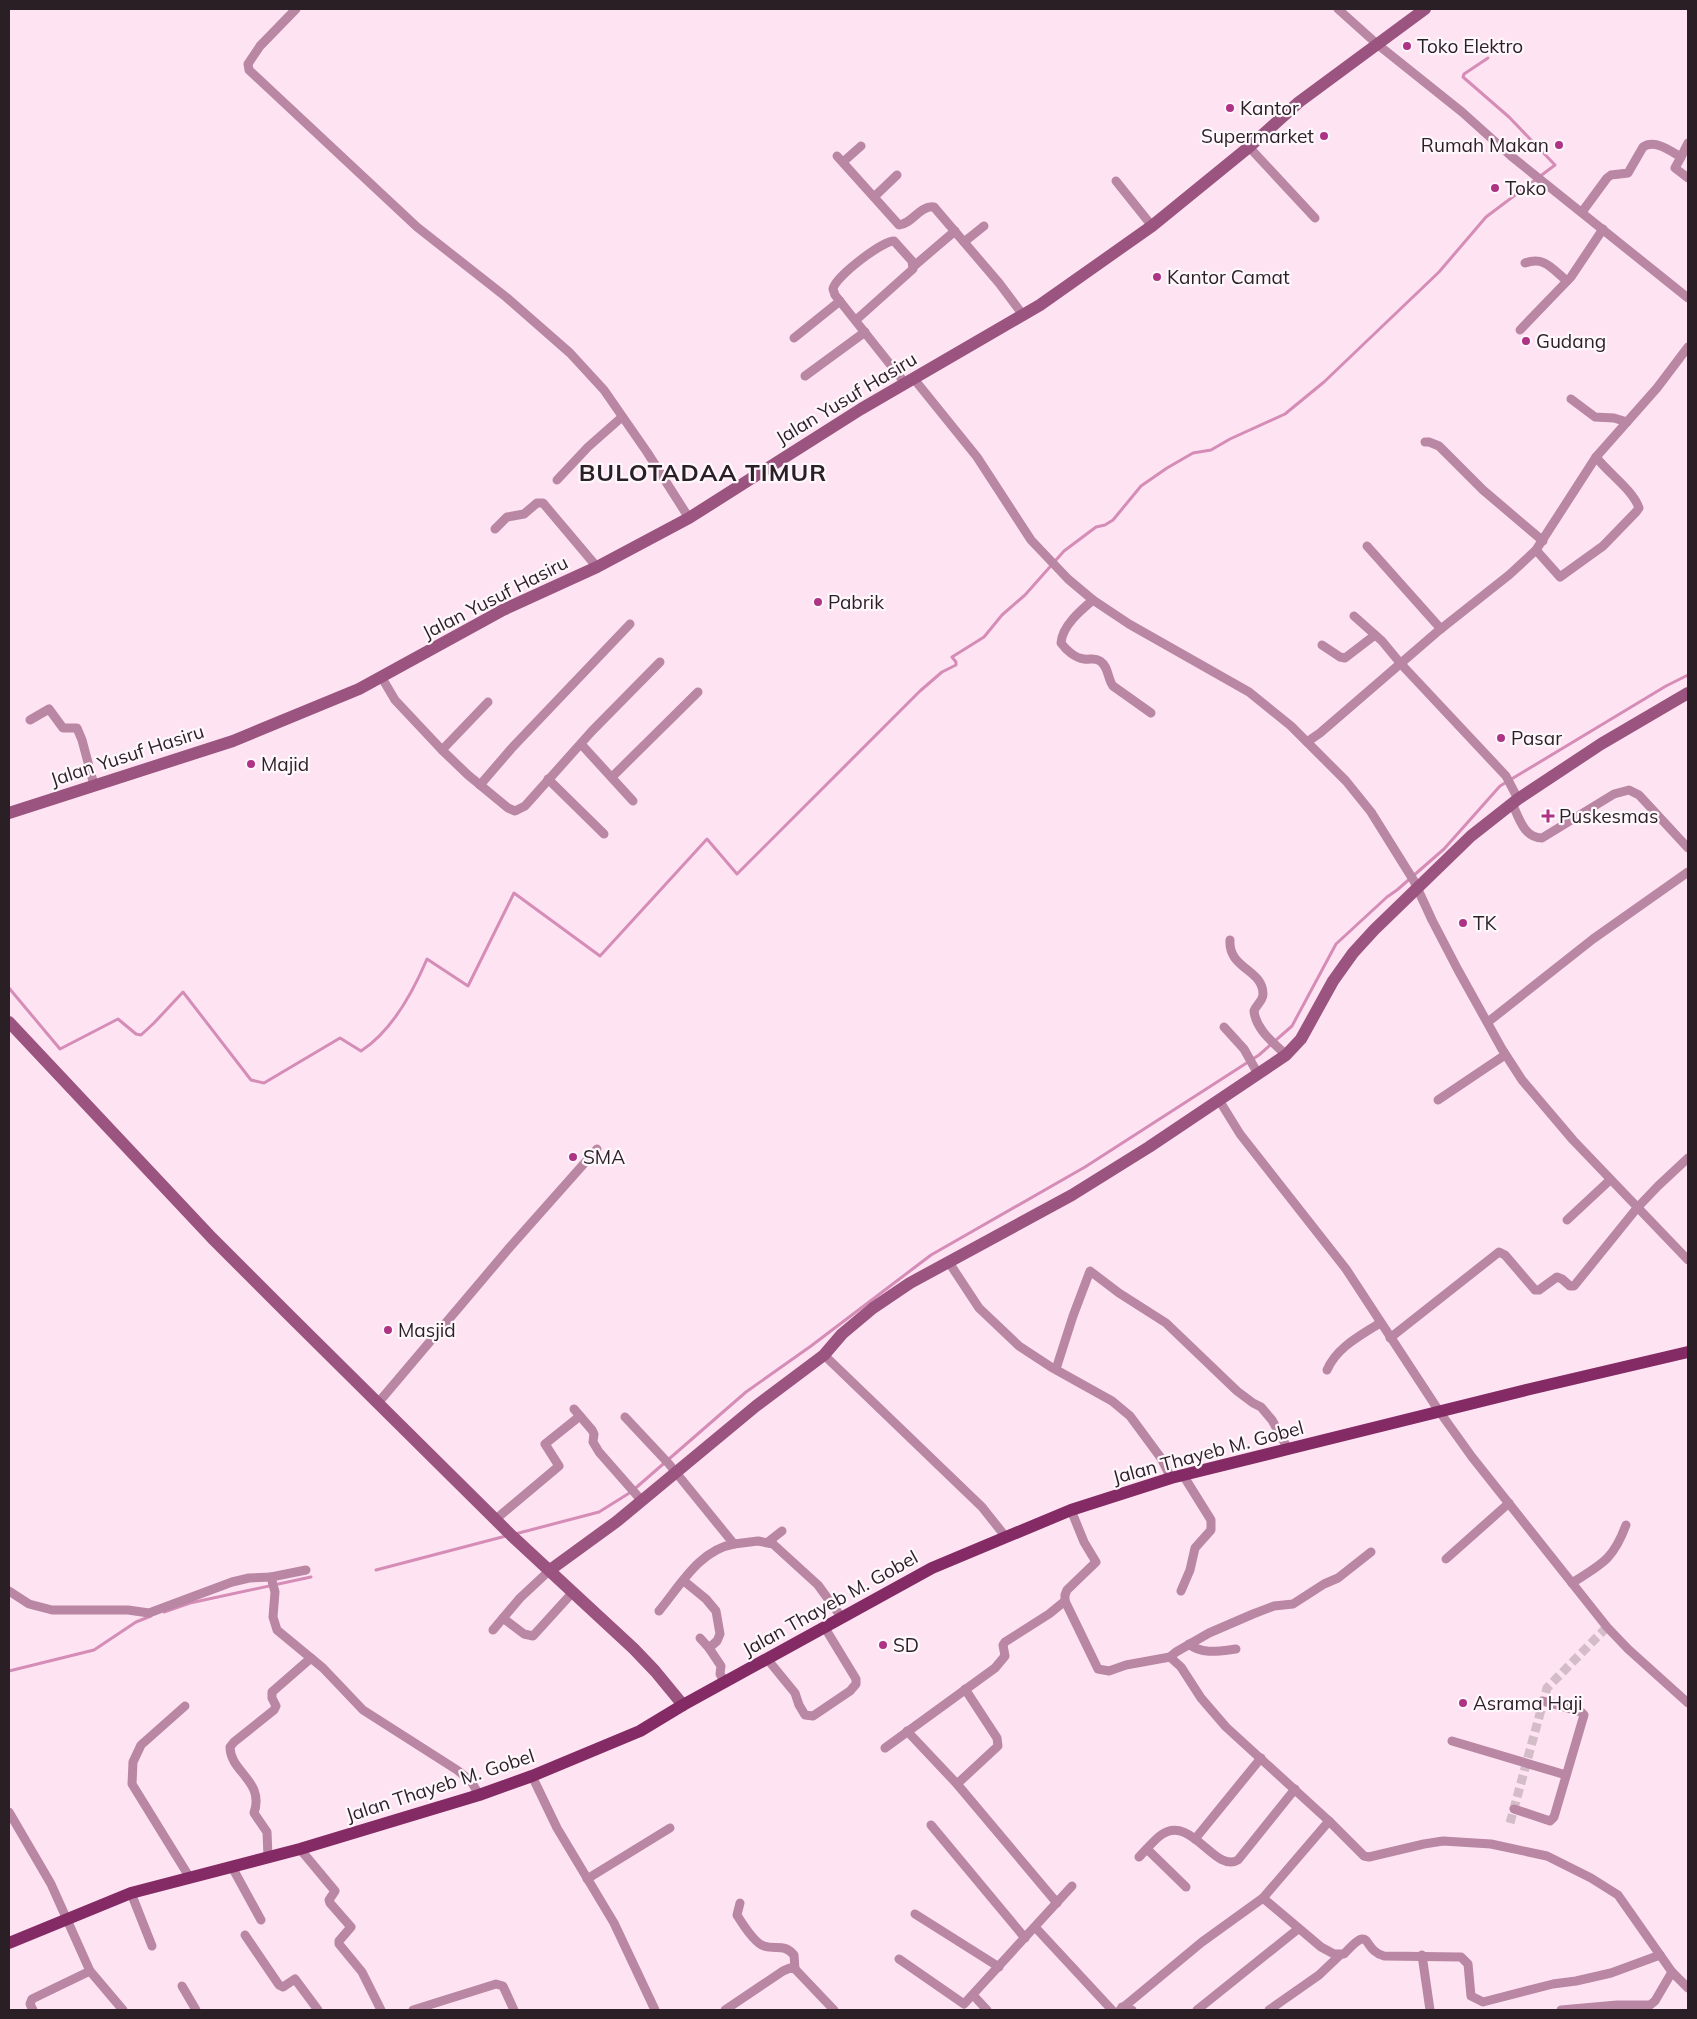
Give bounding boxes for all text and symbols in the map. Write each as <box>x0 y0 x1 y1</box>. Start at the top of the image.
place label: Toko Elektro <box>1417 34 1523 58</box>
marker: Toko Elektro <box>1401 40 1413 52</box>
place label: Kantor <box>1240 96 1299 120</box>
marker: Kantor <box>1224 102 1236 114</box>
place label: Supermarket <box>1201 124 1314 148</box>
marker: Supermarket <box>1318 130 1330 142</box>
place label: Rumah Makan <box>1421 133 1549 157</box>
marker: Rumah Makan <box>1553 139 1565 151</box>
place label: Toko <box>1505 176 1546 200</box>
marker: Toko <box>1489 182 1501 194</box>
place label: Kantor Camat <box>1167 265 1290 289</box>
marker: Kantor Camat <box>1151 271 1163 283</box>
place label: Gudang <box>1536 329 1606 353</box>
marker: Gudang <box>1520 335 1532 347</box>
street label: Jalan Yusuf Hasiru <box>771 346 921 450</box>
district label: BULOTADAA TIMUR <box>579 457 827 487</box>
street label: Jalan Yusuf Hasiru <box>418 550 572 644</box>
place label: Pabrik <box>828 590 884 614</box>
marker: Pabrik <box>812 596 824 608</box>
street label: Jalan Yusuf Hasiru <box>47 719 207 791</box>
place label: Pasar <box>1511 726 1562 750</box>
marker: Pasar <box>1495 732 1507 744</box>
place label: Majid <box>261 752 309 776</box>
marker: Majid <box>245 758 257 770</box>
place label: Puskesmas <box>1559 804 1658 828</box>
marker: Puskesmas <box>1541 809 1555 823</box>
place label: TK <box>1473 911 1497 935</box>
marker: TK <box>1457 917 1469 929</box>
place label: SMA <box>583 1145 625 1169</box>
marker: SMA <box>567 1151 579 1163</box>
place label: Masjid <box>398 1318 456 1342</box>
marker: Masjid <box>382 1324 394 1336</box>
street label: Jalan Thayeb M. Gobel <box>1110 1415 1306 1489</box>
street label: Jalan Thayeb M. Gobel <box>738 1545 922 1661</box>
place label: SD <box>893 1633 919 1657</box>
marker: SD <box>877 1639 889 1651</box>
place label: Asrama Haji <box>1473 1691 1583 1715</box>
marker: Asrama Haji <box>1457 1697 1469 1709</box>
street label: Jalan Thayeb M. Gobel <box>343 1743 537 1827</box>

